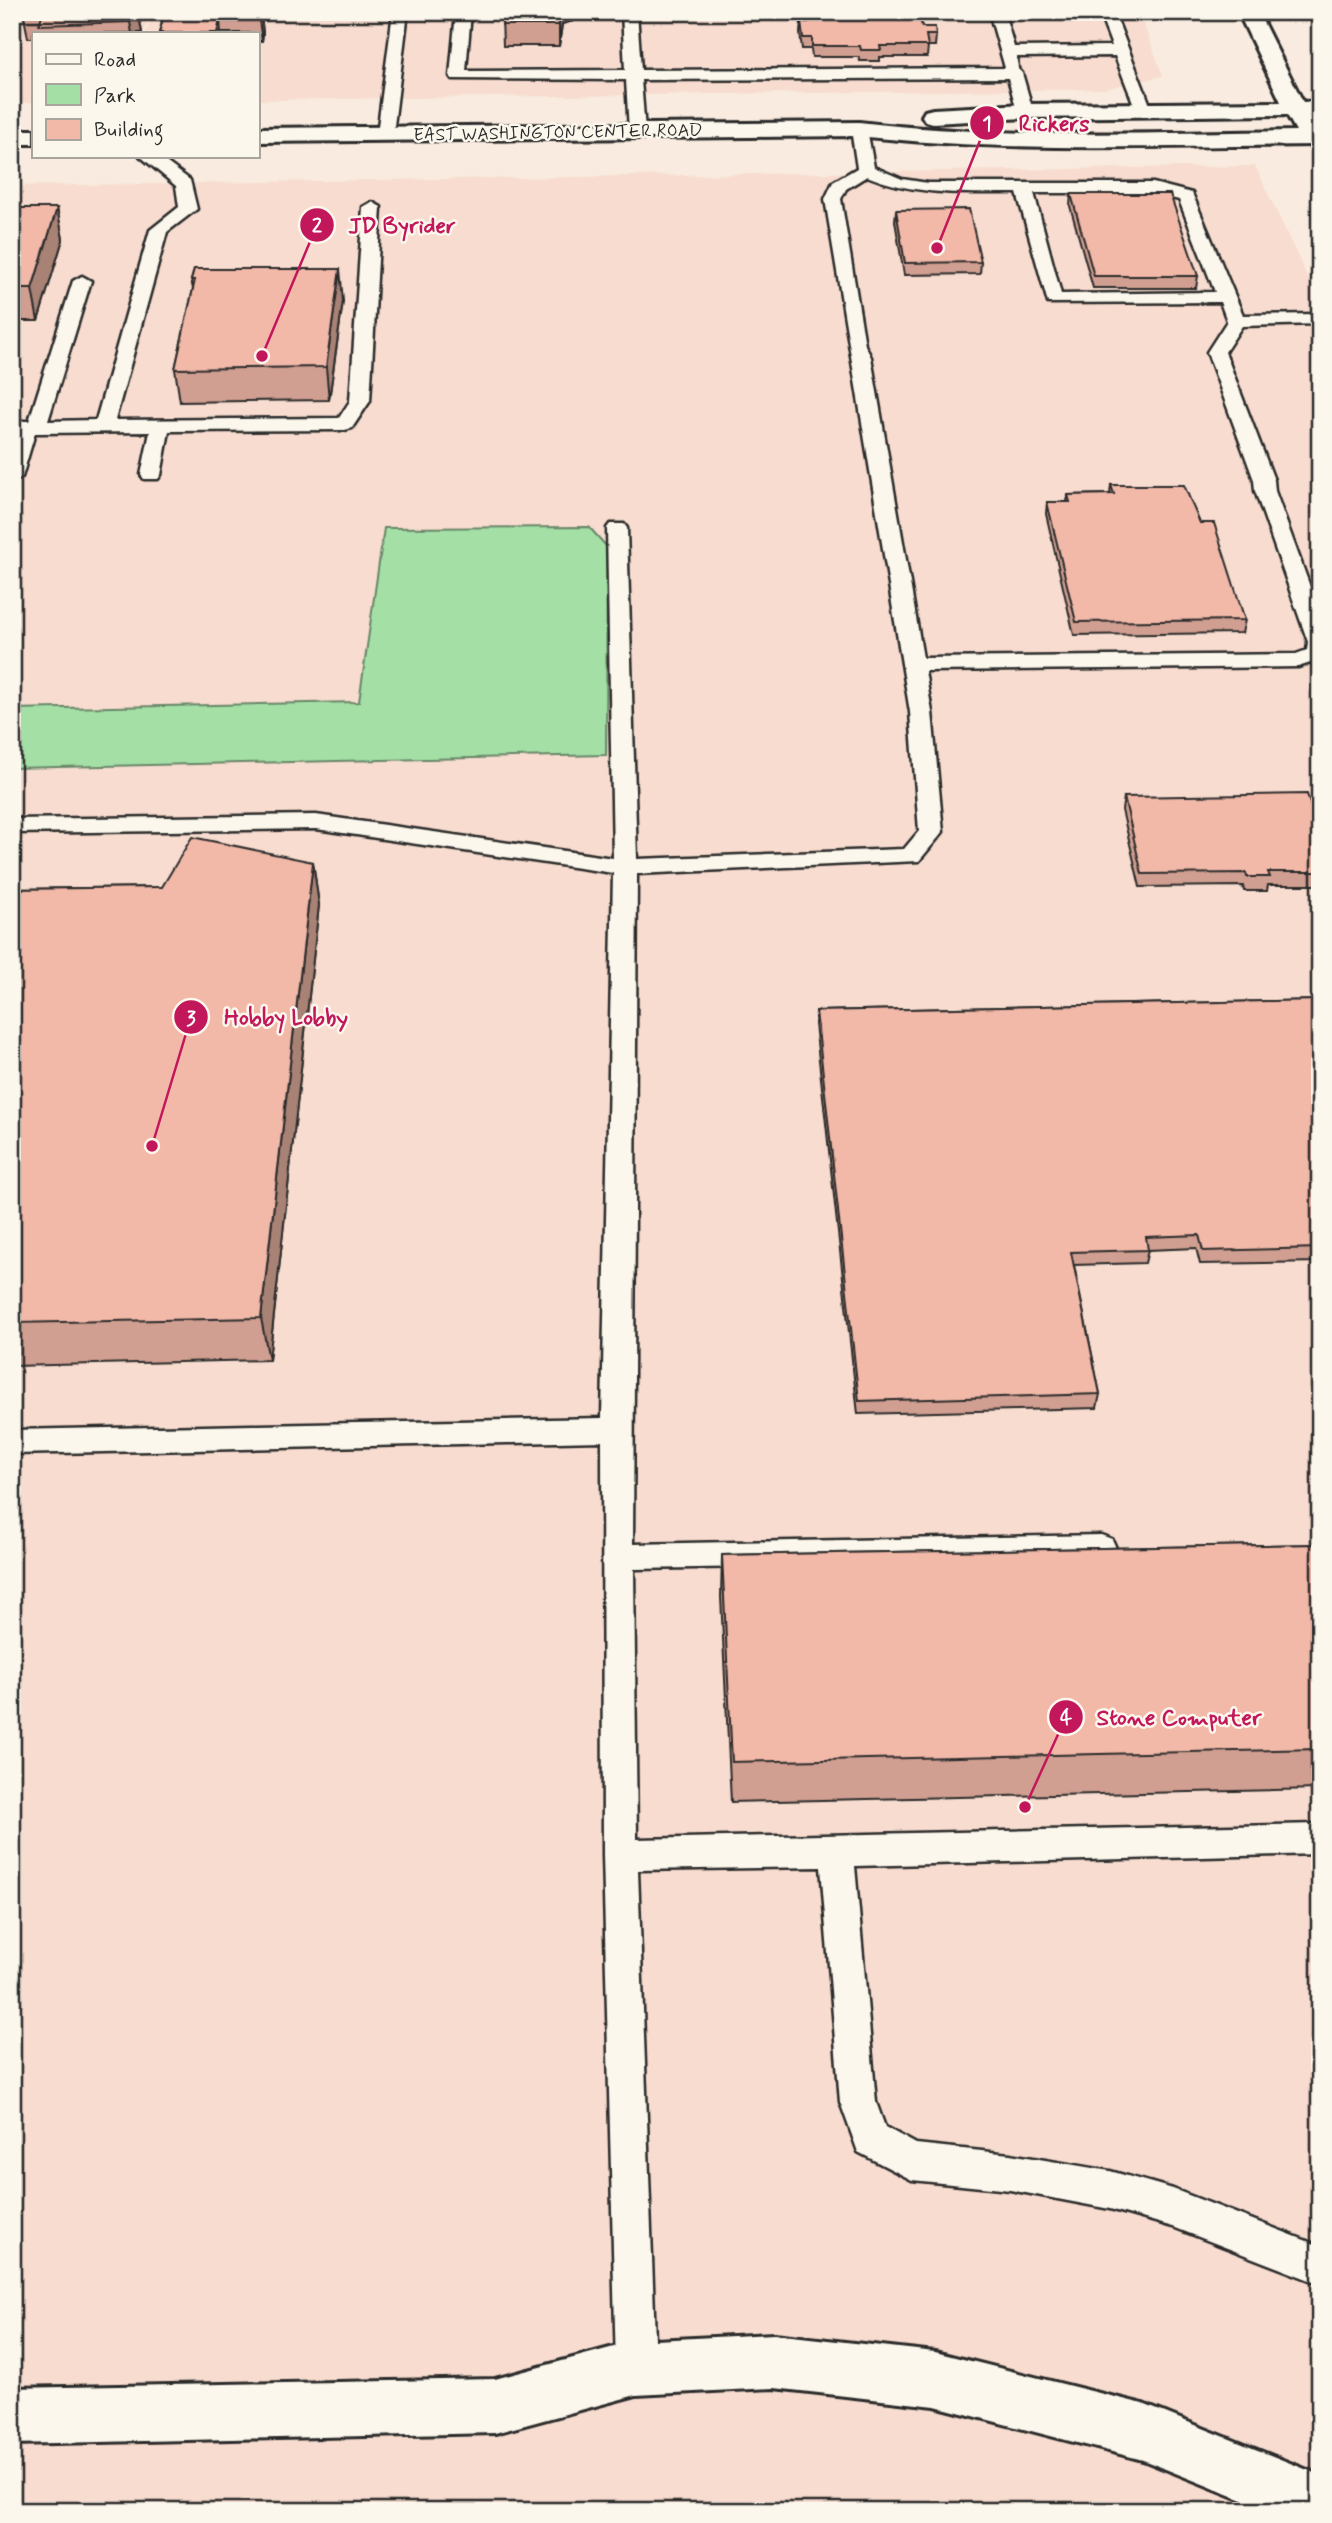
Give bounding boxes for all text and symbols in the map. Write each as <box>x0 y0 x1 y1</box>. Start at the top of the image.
legend <box>32 32 259 158</box>
text: Road <box>94 46 136 74</box>
text: Park <box>94 82 136 110</box>
callout: Rickers <box>970 101 1104 145</box>
text: 1 <box>982 110 992 138</box>
text: Rickers <box>1019 110 1090 140</box>
text: Building <box>94 116 164 146</box>
street label: EAST WASHINGTON CENTER ROAD <box>413 118 703 148</box>
callout: JD Byrider <box>300 203 470 247</box>
text: 2 <box>312 212 323 240</box>
text: JD Byrider <box>348 212 456 242</box>
callout: Hobby Lobby <box>174 995 364 1039</box>
text: Hobby Lobby <box>224 1004 348 1034</box>
text: 3 <box>186 1005 196 1033</box>
callout: Stone Computer <box>1049 1695 1275 1739</box>
text: 4 <box>1060 1704 1073 1732</box>
text: Stone Computer <box>1096 1704 1263 1734</box>

